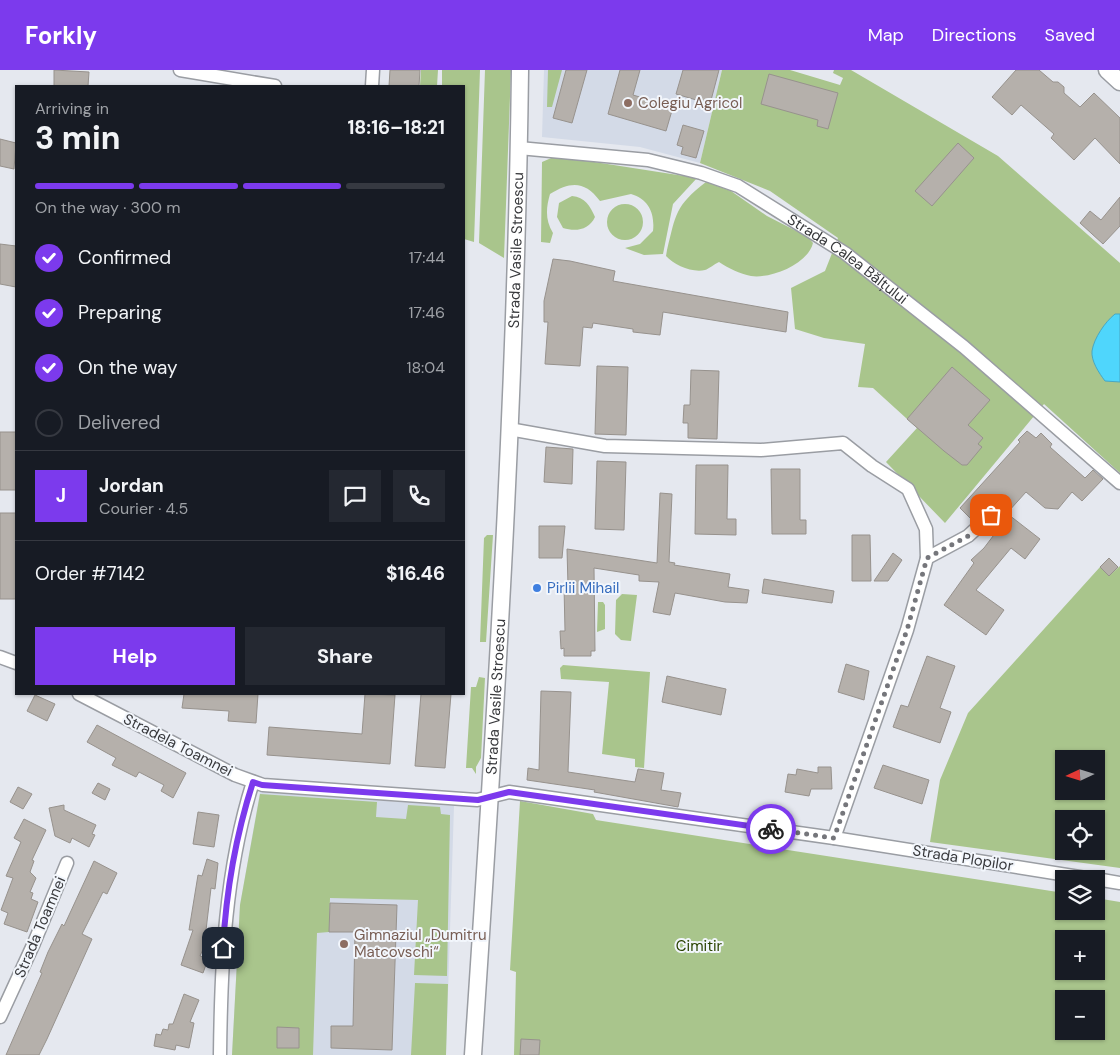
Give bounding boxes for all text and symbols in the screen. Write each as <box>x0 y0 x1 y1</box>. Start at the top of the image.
text: Forkly <box>25 20 97 51</box>
text: Map <box>868 23 904 47</box>
text: Directions <box>932 23 1017 47</box>
text: Saved <box>1045 23 1095 47</box>
place label: Colegiu Agricol <box>638 93 742 113</box>
marker: Colegiu Agricol <box>622 97 634 109</box>
text: Arriving in <box>35 98 109 119</box>
text: 18:16–18:21 <box>347 115 445 140</box>
text: 3 min <box>35 117 120 159</box>
street label: Strada Vasile Stroescu <box>504 172 528 329</box>
text: On the way · 300 m <box>35 197 180 218</box>
street label: Strada Calea Bălțului <box>783 209 912 309</box>
icon: check <box>35 244 63 272</box>
text: Confirmed <box>78 245 171 270</box>
text: 17:44 <box>409 247 445 268</box>
icon: check <box>35 299 63 327</box>
text: Preparing <box>78 300 162 325</box>
text: 17:46 <box>408 302 445 323</box>
icon: check <box>35 354 63 382</box>
text: On the way <box>78 355 178 380</box>
text: 18:04 <box>406 357 445 378</box>
text: Delivered <box>78 410 160 435</box>
button: chat <box>329 470 381 522</box>
button: phone <box>393 470 445 522</box>
text: Jordan <box>99 473 164 498</box>
text: J <box>56 483 66 508</box>
pin <box>970 494 1012 536</box>
text: Courier · 4.5 <box>99 498 188 519</box>
icon: bag <box>977 501 1005 529</box>
text: Order #7142 <box>35 561 145 586</box>
text: $16.46 <box>386 561 445 586</box>
place label: Pirlii Mihail <box>547 578 619 598</box>
marker: Pirlii Mihail <box>531 582 543 594</box>
street label: Strada Vasile Stroescu <box>481 618 510 775</box>
button: Help <box>35 627 235 685</box>
button: Share <box>245 627 445 685</box>
street label: Stradela Toamnei <box>120 709 236 781</box>
north arrow <box>1055 750 1105 800</box>
map controls <box>1055 750 1105 1040</box>
courier <box>746 804 796 854</box>
button: locate <box>1055 810 1105 860</box>
icon: bike <box>757 815 785 843</box>
street label: Strada Plopilor <box>911 840 1015 876</box>
button: layers <box>1055 870 1105 920</box>
street label: Strada Toamnei <box>10 873 70 981</box>
place label: Gimnaziul „Dumitru Matcovschi“ <box>354 925 487 962</box>
pin <box>202 927 244 969</box>
button: + <box>1055 930 1105 980</box>
icon: home <box>209 934 237 962</box>
park label: Cimitir <box>676 936 723 956</box>
marker: Gimnaziul „Dumitru Matcovschi“ <box>338 938 350 950</box>
button: − <box>1055 990 1105 1040</box>

